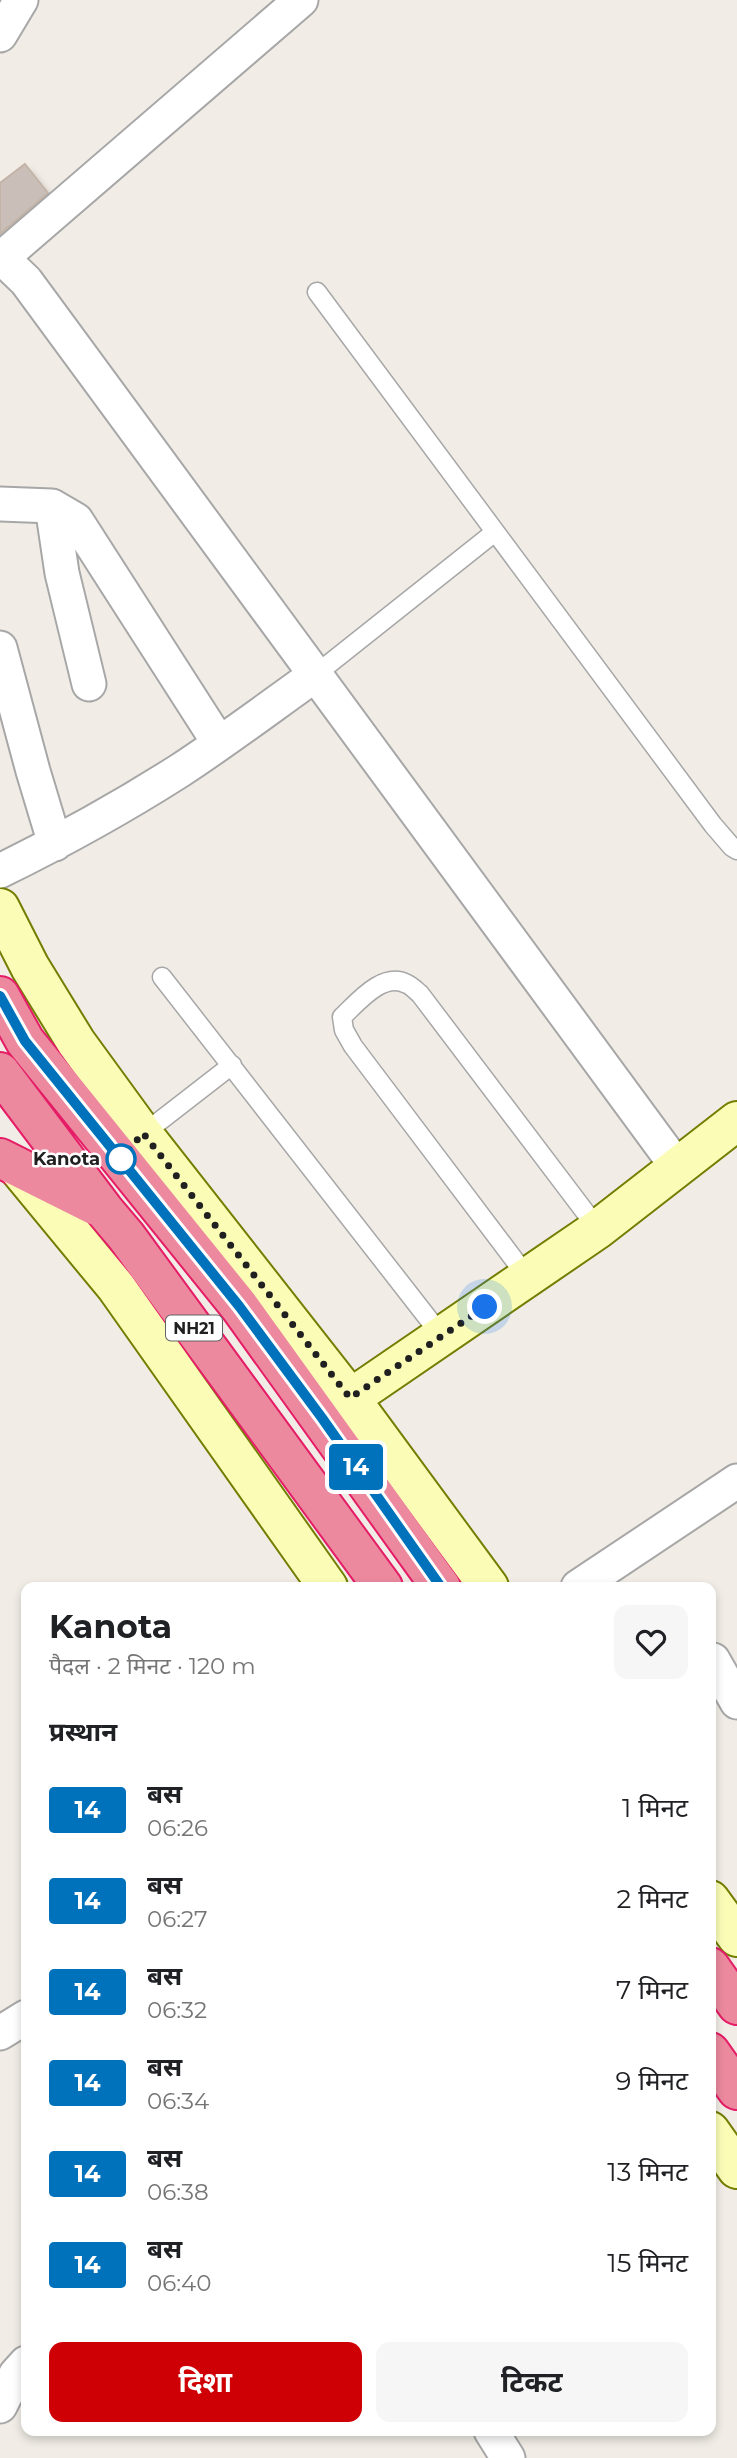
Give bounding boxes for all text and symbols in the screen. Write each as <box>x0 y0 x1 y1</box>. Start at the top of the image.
marker: Kanota <box>106 1144 136 1174</box>
place label: Kanota <box>33 1148 100 1170</box>
your location <box>467 1289 502 1324</box>
road number: NH21 <box>166 1316 222 1340</box>
line badge: 14 <box>324 1444 388 1490</box>
text: 14 <box>343 1452 369 1481</box>
button: heart <box>614 1605 688 1679</box>
text: Kanota <box>49 1606 172 1646</box>
text: पैदल · 2 मिनट · 120 m <box>49 1652 256 1680</box>
text: प्रस्थान <box>49 1716 117 1748</box>
text: बस <box>147 1778 182 1810</box>
text: 1 मिनट <box>622 1792 688 1824</box>
text: 14 <box>75 1795 100 1824</box>
text: 06:26 <box>147 1814 208 1842</box>
text: बस <box>147 1869 182 1901</box>
text: 2 मिनट <box>617 1883 688 1915</box>
text: 14 <box>75 1886 100 1915</box>
text: 06:27 <box>147 1905 208 1933</box>
text: बस <box>147 1960 182 1992</box>
text: 7 मिनट <box>616 1974 688 2006</box>
text: 14 <box>75 1977 100 2006</box>
text: 06:32 <box>147 1996 207 2024</box>
text: बस <box>147 2051 182 2083</box>
text: 9 मिनट <box>616 2065 688 2097</box>
text: 14 <box>75 2068 100 2097</box>
text: 06:34 <box>147 2087 209 2115</box>
text: बस <box>147 2142 182 2174</box>
text: 13 मिनट <box>607 2156 688 2188</box>
text: 14 <box>75 2159 100 2188</box>
text: 06:38 <box>147 2178 209 2206</box>
text: बस <box>147 2233 182 2265</box>
text: 15 मिनट <box>607 2247 688 2279</box>
text: 14 <box>75 2250 100 2279</box>
text: 06:40 <box>147 2269 212 2297</box>
button: दिशा <box>49 2342 362 2422</box>
button: टिकट <box>376 2342 688 2422</box>

